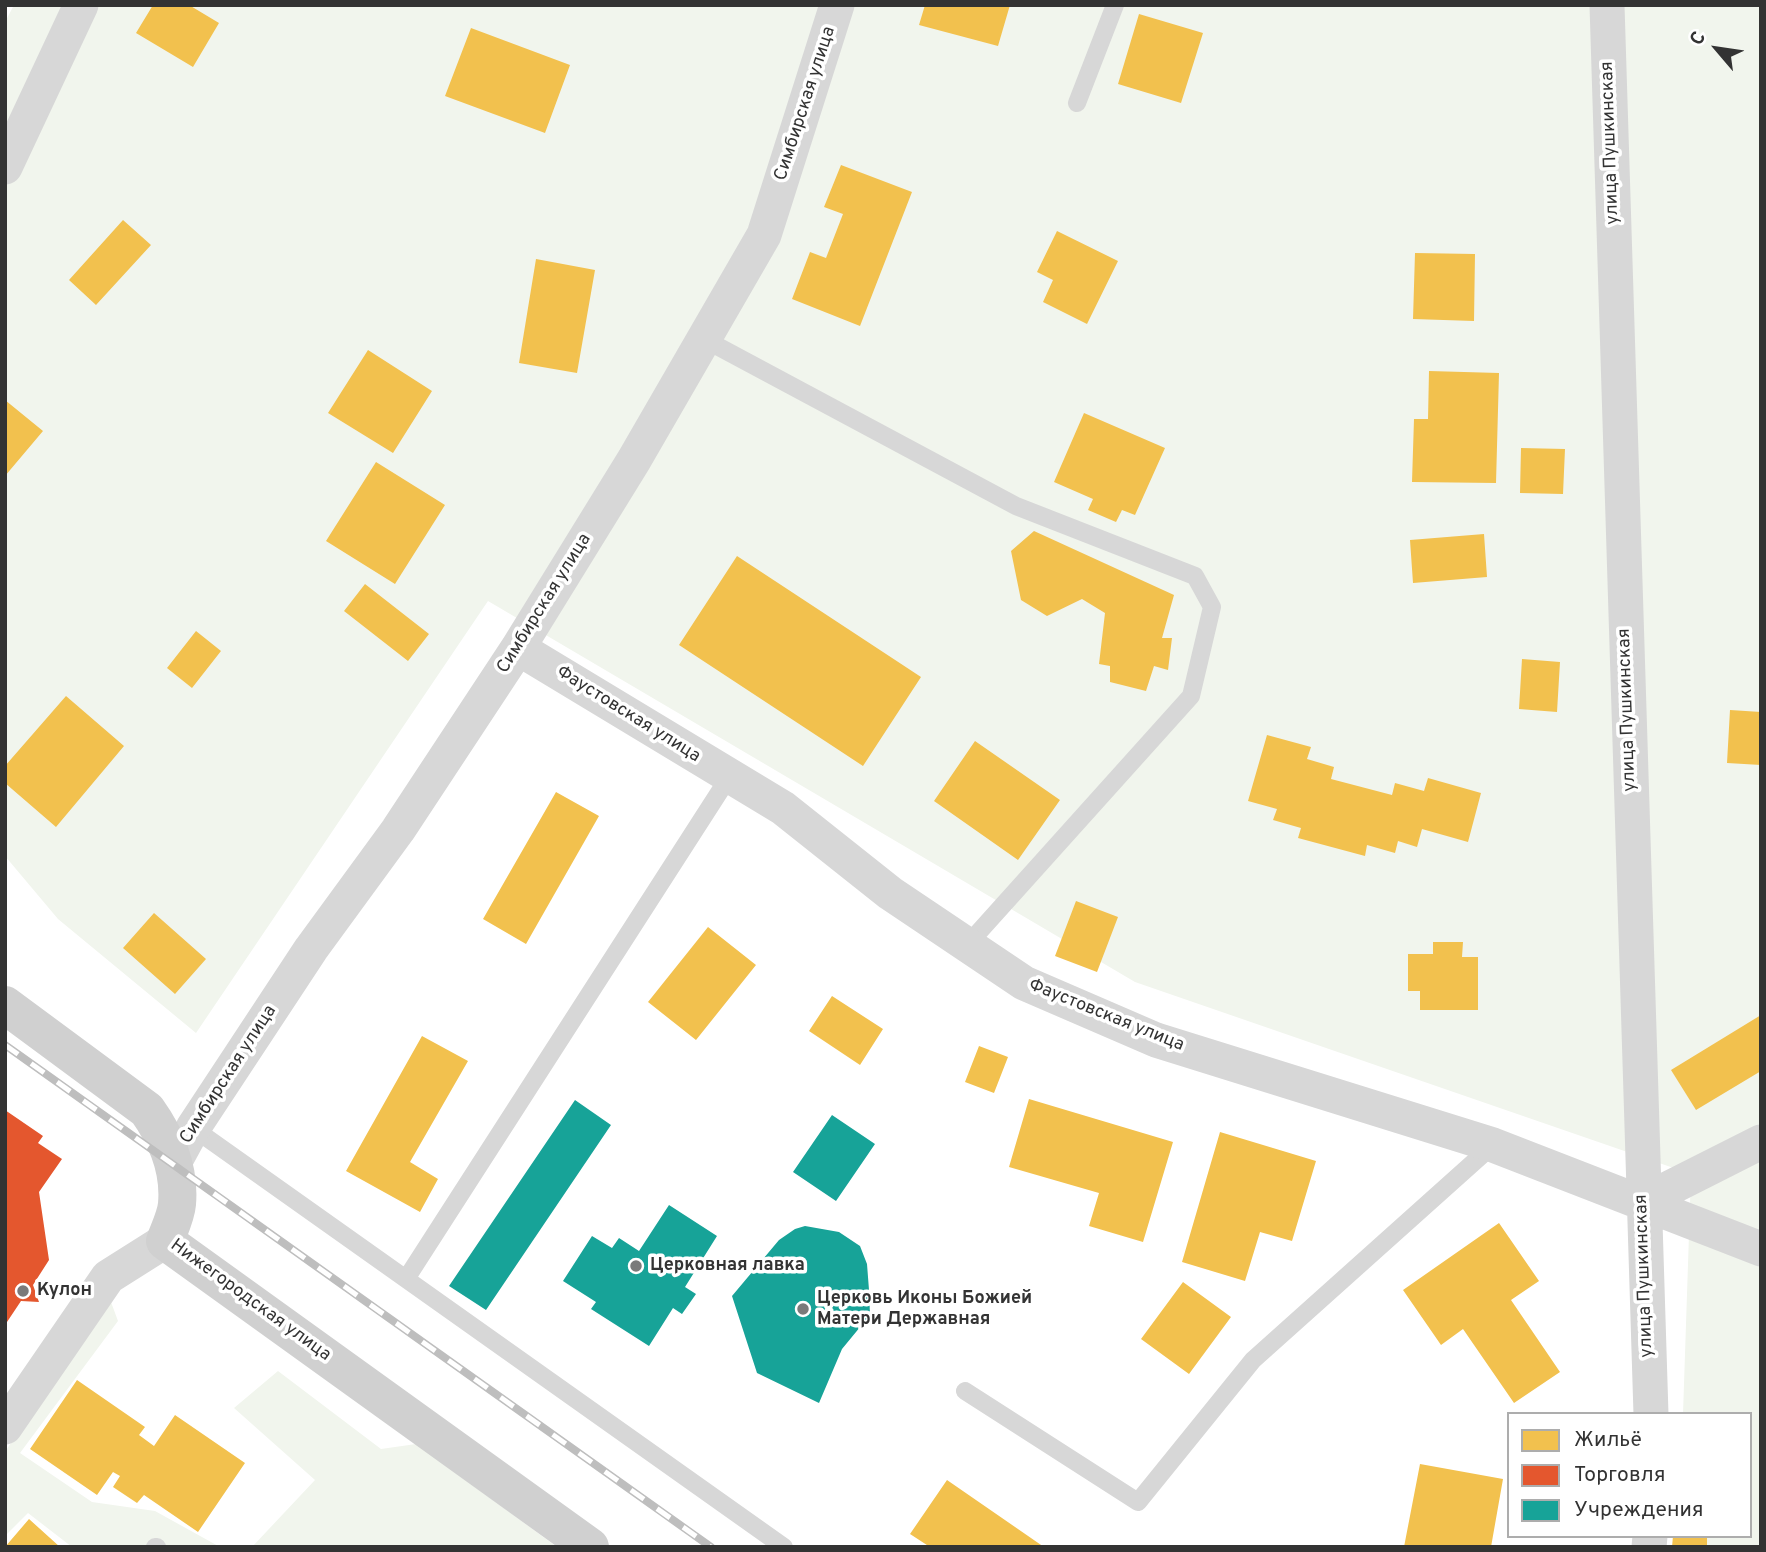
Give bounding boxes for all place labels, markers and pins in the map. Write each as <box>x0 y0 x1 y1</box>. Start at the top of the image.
place label: Церковная лавка <box>650 1255 805 1277</box>
marker: Церковная лавка <box>628 1258 644 1274</box>
place label: Кулон <box>37 1280 92 1302</box>
marker: Кулон <box>15 1283 31 1299</box>
place label: Церковь Иконы Божией Матери Державная <box>817 1288 1032 1330</box>
marker: Церковь Иконы Божией Матери Державная <box>795 1301 811 1317</box>

